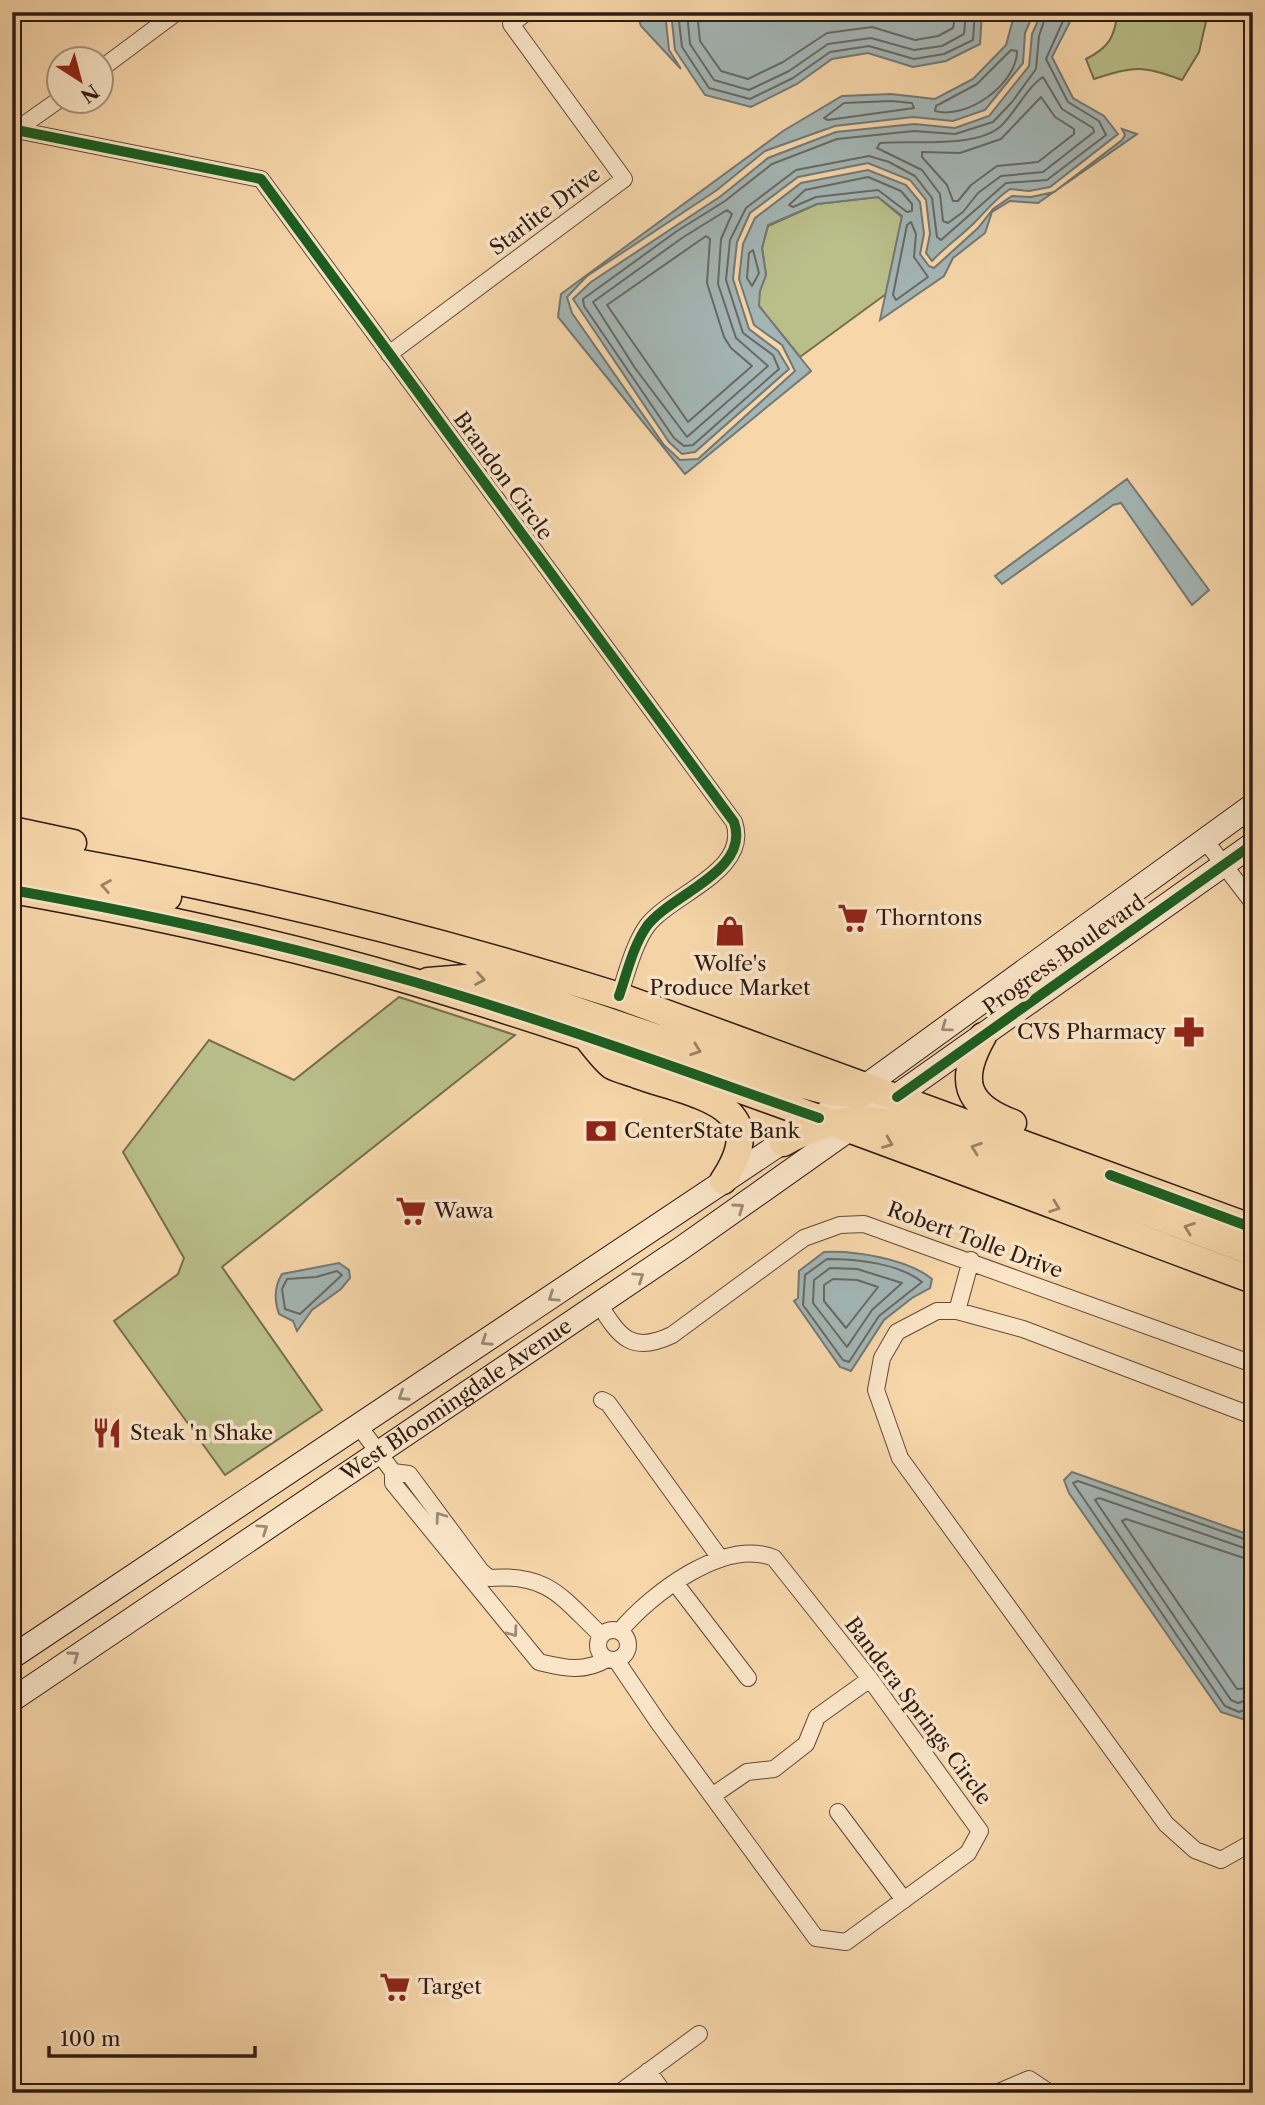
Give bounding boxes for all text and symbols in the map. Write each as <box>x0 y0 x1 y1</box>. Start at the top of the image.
north arrow <box>46 46 116 116</box>
text: N <box>76 79 103 108</box>
street label: Starlite Drive <box>485 161 605 260</box>
street label: Brandon Circle <box>449 407 558 545</box>
one-way arrow <box>100 879 111 894</box>
street label: Progress Boulevard <box>978 889 1150 1020</box>
supermarket icon: Thorntons <box>836 901 870 935</box>
place label: Thorntons <box>876 905 982 930</box>
shop icon: Wolfe's Produce Market <box>713 914 747 948</box>
place label: Wolfe's Produce Market <box>650 951 811 1000</box>
one-way arrow <box>475 972 486 987</box>
pharmacy icon: CVS Pharmacy <box>1172 1015 1206 1049</box>
one-way arrow <box>941 1019 954 1031</box>
place label: CVS Pharmacy <box>1017 1019 1166 1044</box>
one-way arrow <box>690 1042 702 1056</box>
bank icon: CenterState Bank <box>584 1114 618 1148</box>
place label: CenterState Bank <box>624 1118 801 1143</box>
one-way arrow <box>881 1135 893 1149</box>
one-way arrow <box>970 1143 982 1157</box>
supermarket icon: Wawa <box>394 1194 428 1228</box>
street label: Robert Tolle Drive <box>884 1196 1066 1283</box>
place label: Wawa <box>433 1198 494 1223</box>
one-way arrow <box>1049 1198 1061 1212</box>
one-way arrow <box>731 1204 744 1216</box>
one-way arrow <box>1183 1222 1195 1236</box>
one-way arrow <box>631 1273 644 1285</box>
one-way arrow <box>548 1289 561 1301</box>
street label: West Bloomingdale Avenue <box>335 1313 576 1487</box>
one-way arrow <box>481 1333 494 1346</box>
one-way arrow <box>398 1387 411 1400</box>
restaurant icon: Steak 'n Shake <box>90 1416 124 1450</box>
place label: Steak 'n Shake <box>130 1420 273 1445</box>
one-way arrow <box>436 1512 448 1524</box>
one-way arrow <box>255 1525 268 1537</box>
street label: Bandera Springs Circle <box>840 1612 997 1809</box>
one-way arrow <box>505 1624 517 1637</box>
one-way arrow <box>67 1651 80 1664</box>
supermarket icon: Target <box>378 1970 412 2004</box>
place label: Target <box>418 1974 482 1999</box>
scale bar <box>49 2014 256 2058</box>
text: 100 m <box>60 2026 121 2051</box>

